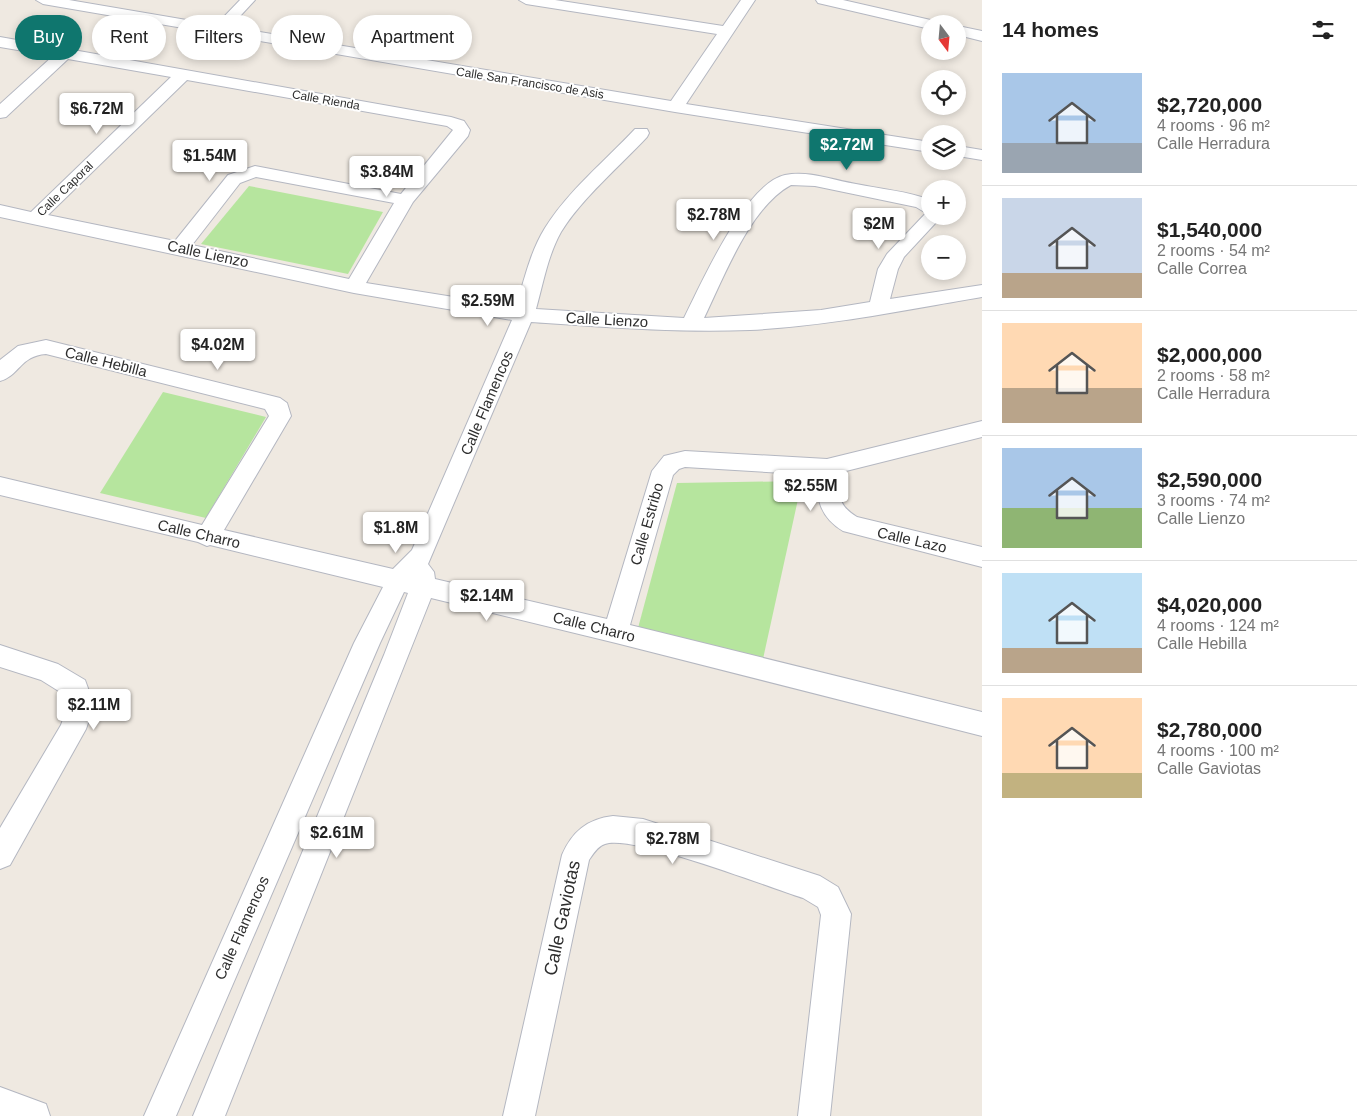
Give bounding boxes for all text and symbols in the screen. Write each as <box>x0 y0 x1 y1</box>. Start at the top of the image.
chip: Buy <box>15 15 82 60</box>
chip: Rent <box>92 15 166 60</box>
chip: Filters <box>176 15 261 60</box>
chip: New <box>271 15 343 60</box>
chip: Apartment <box>353 15 472 60</box>
north arrow <box>921 15 966 60</box>
map controls <box>921 15 966 280</box>
icon: filters <box>1309 16 1337 44</box>
text: 14 homes <box>1002 18 1099 41</box>
street label: Calle San Francisco de Asis <box>455 64 605 102</box>
button: locate <box>921 70 966 115</box>
street label: Calle Rienda <box>291 87 361 113</box>
pin: $6.72M <box>56 92 138 135</box>
icon: home <box>1042 93 1102 153</box>
text: $2,720,000 <box>1157 93 1262 116</box>
text: $6.72M <box>70 100 124 117</box>
text: 4 rooms · 96 m² <box>1157 117 1270 134</box>
button: layers <box>921 125 966 170</box>
pin: $2.72M <box>806 128 888 171</box>
text: Calle Herradura <box>1157 135 1270 152</box>
text: $2.72M <box>820 136 874 153</box>
pin: $1.54M <box>169 140 251 182</box>
text: $1.54M <box>183 147 237 164</box>
pin: $3.84M <box>346 156 428 198</box>
street label: Calle Caporal <box>34 159 96 219</box>
text: $3.84M <box>360 163 414 180</box>
button: + <box>921 180 966 225</box>
pin: $2.78M <box>673 198 755 241</box>
text: $2.78M <box>687 206 741 223</box>
pin: $2M <box>855 208 903 250</box>
text: $2M <box>863 215 895 232</box>
icon: home <box>1042 218 1102 278</box>
text: $1,540,000 <box>1157 218 1262 241</box>
button: − <box>921 235 966 280</box>
street label: Calle Lienzo <box>166 237 250 270</box>
text: 2 rooms · 54 m² <box>1157 242 1270 259</box>
text: Calle Correa <box>1157 260 1247 277</box>
pin: $2.59M <box>447 284 529 327</box>
text: $2.59M <box>461 292 515 309</box>
street label: Calle Lienzo <box>565 309 649 330</box>
pin: $4.02M <box>177 328 259 371</box>
text: $4.02M <box>191 336 245 353</box>
street label: Calle Hebilla <box>63 343 150 380</box>
icon: home <box>1042 343 1102 403</box>
text: $2,000,000 <box>1157 343 1262 366</box>
street label: Calle Flamencos <box>457 348 516 458</box>
text: 2 rooms · 58 m² <box>1157 367 1270 384</box>
text: Calle Herradura <box>1157 385 1270 402</box>
icon: home <box>1042 468 1102 528</box>
text: $2,590,000 <box>1157 468 1262 491</box>
pin: $2.55M <box>770 470 852 512</box>
text: $2.55M <box>784 477 838 494</box>
street label: Calle Estribo <box>627 481 666 567</box>
text: 3 rooms · 74 m² <box>1157 492 1270 509</box>
text: Calle Lienzo <box>1157 510 1245 527</box>
pin: $1.8M <box>361 512 431 554</box>
street label: Calle Charro <box>156 516 242 551</box>
text: $1.8M <box>374 519 418 536</box>
street label: Calle Lazo <box>876 523 949 556</box>
pin: $2.14M <box>446 580 528 622</box>
text: $2.14M <box>460 587 514 604</box>
icon: home <box>1042 593 1102 653</box>
text: $4,020,000 <box>1157 593 1262 616</box>
street label: Calle Charro <box>551 608 637 645</box>
text: 4 rooms · 124 m² <box>1157 617 1279 634</box>
text: Calle Hebilla <box>1157 635 1247 652</box>
pin: $2.11M <box>53 688 135 731</box>
text: $2.11M <box>68 696 120 713</box>
icon: home <box>1042 718 1102 778</box>
text: $2,780,000 <box>1157 718 1262 741</box>
text: 4 rooms · 100 m² <box>1157 742 1279 759</box>
text: Calle Gaviotas <box>1157 760 1261 777</box>
pin: $2.61M <box>296 816 378 859</box>
pin: $2.78M <box>632 822 714 865</box>
text: $2.61M <box>310 824 364 841</box>
text: $2.78M <box>646 830 700 847</box>
street label: Calle Gaviotas <box>540 859 584 977</box>
street label: Calle Flamencos <box>211 873 272 982</box>

